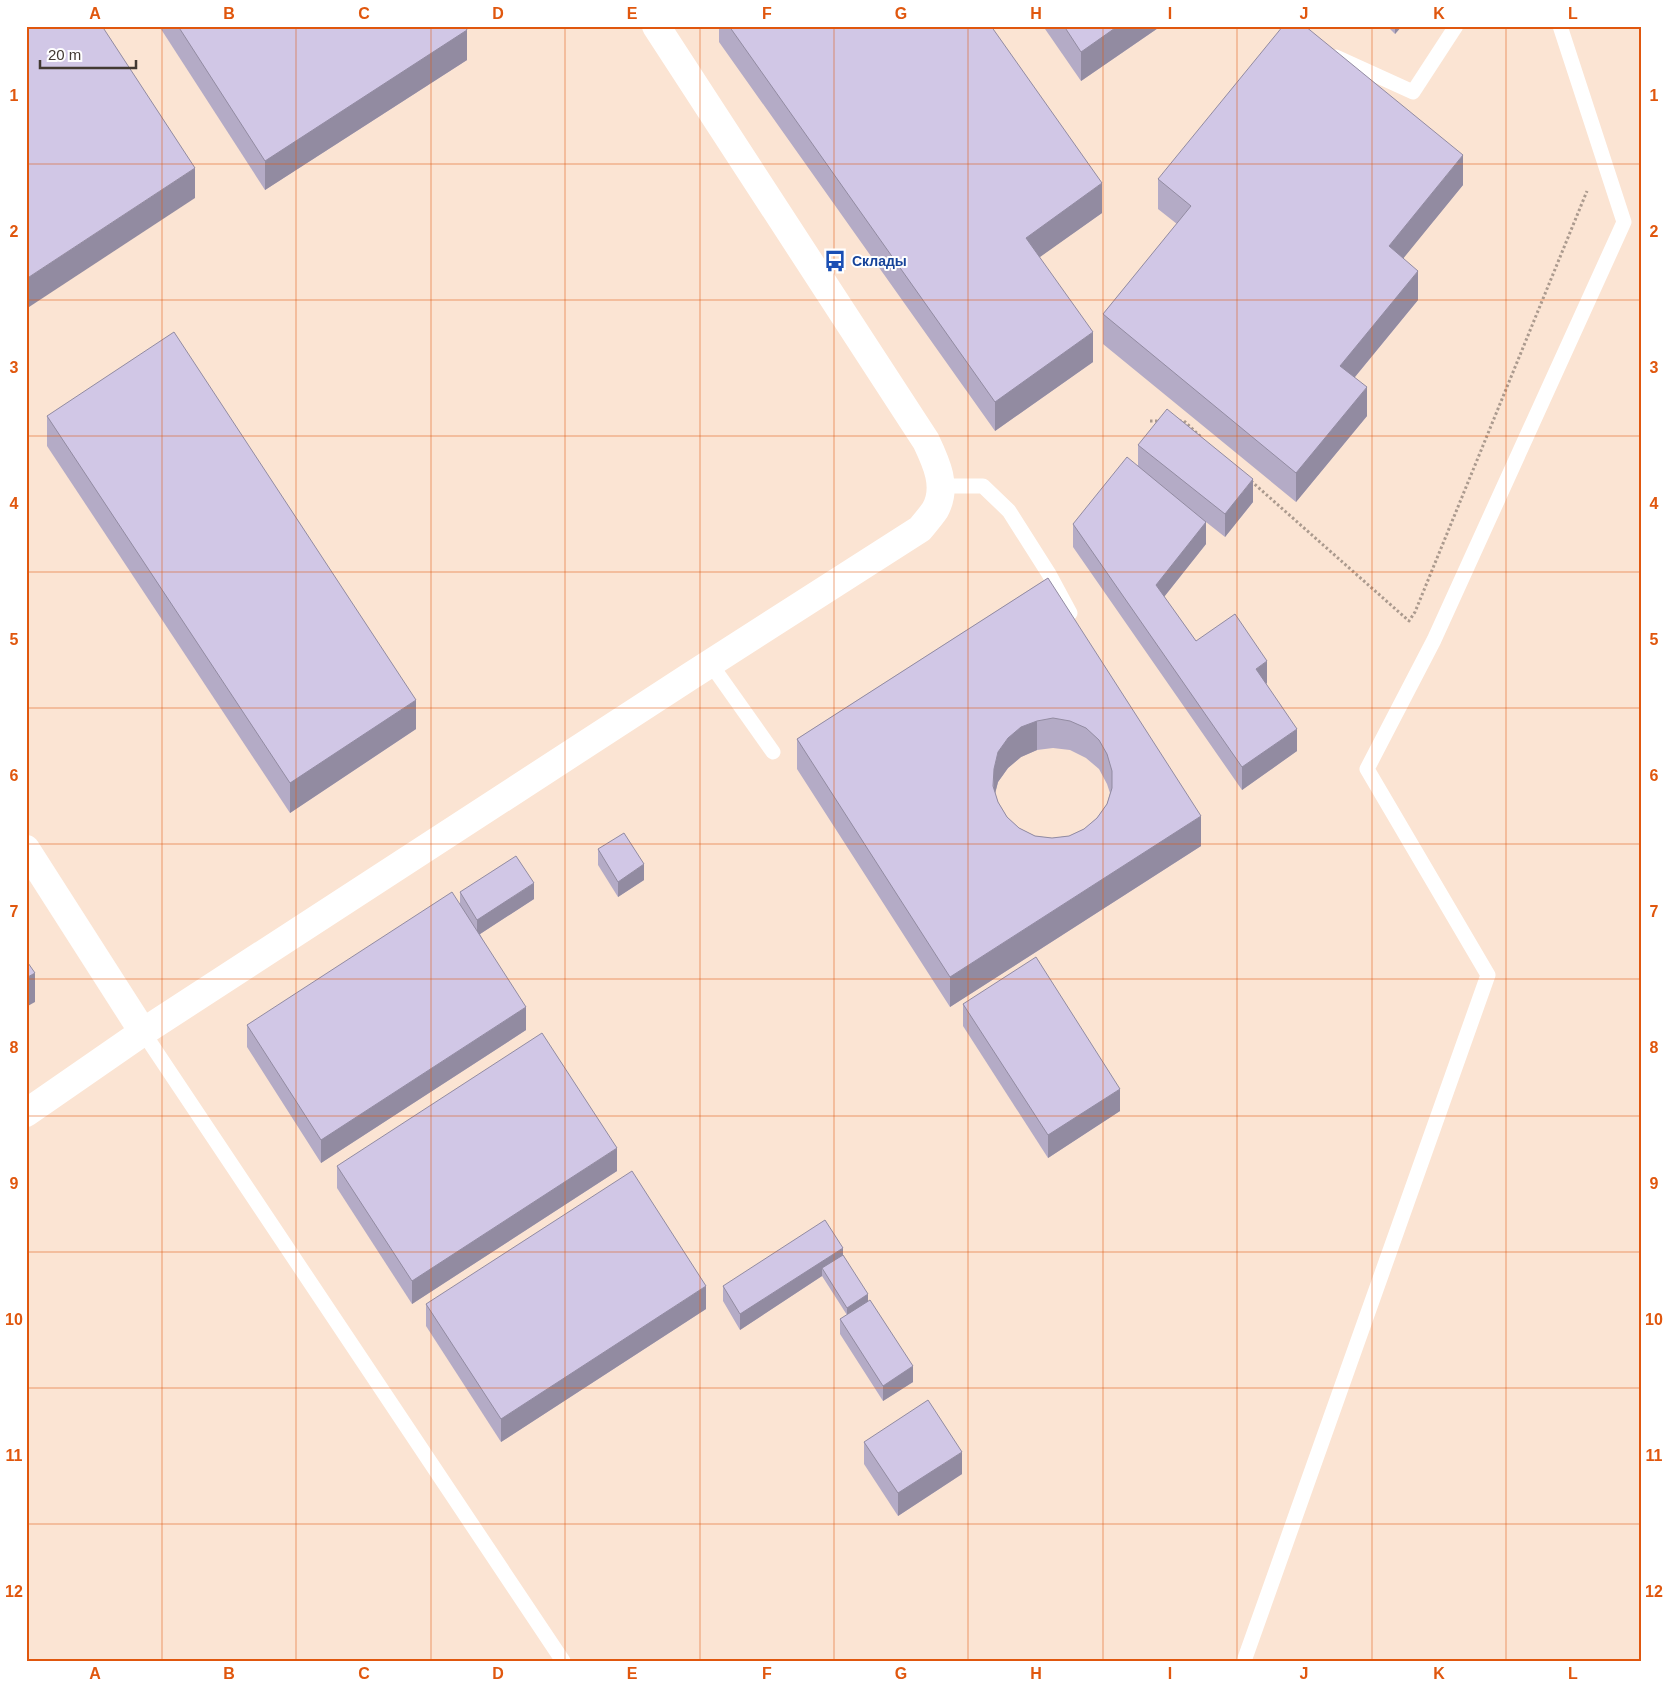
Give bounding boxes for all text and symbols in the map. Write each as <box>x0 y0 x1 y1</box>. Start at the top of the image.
text: A <box>89 5 101 22</box>
text: B <box>223 5 235 22</box>
text: C <box>358 5 370 22</box>
text: D <box>492 5 504 22</box>
text: E <box>627 5 638 22</box>
text: F <box>762 5 772 22</box>
text: G <box>895 5 907 22</box>
text: H <box>1030 5 1042 22</box>
text: I <box>1168 5 1172 22</box>
text: J <box>1300 5 1308 22</box>
text: K <box>1433 5 1445 22</box>
text: L <box>1568 5 1578 22</box>
scale bar <box>40 38 136 70</box>
text: 20 m <box>48 46 81 63</box>
text: 1 <box>10 87 19 104</box>
text: 1 <box>1650 87 1659 104</box>
text: 2 <box>10 223 19 240</box>
text: 2 <box>1650 223 1659 240</box>
bus stop icon: Склады <box>822 248 848 274</box>
place label: Склады <box>852 253 907 269</box>
text: 3 <box>10 359 19 376</box>
text: 3 <box>1650 359 1659 376</box>
text: 4 <box>10 495 19 512</box>
text: 4 <box>1650 495 1659 512</box>
text: 5 <box>10 631 19 648</box>
text: 5 <box>1650 631 1659 648</box>
text: 6 <box>10 767 19 784</box>
text: 6 <box>1650 767 1659 784</box>
text: 7 <box>10 903 19 920</box>
text: 7 <box>1650 903 1659 920</box>
text: 8 <box>10 1039 19 1056</box>
text: 8 <box>1650 1039 1659 1056</box>
text: 9 <box>10 1175 19 1192</box>
text: 9 <box>1650 1175 1659 1192</box>
text: 10 <box>5 1311 23 1328</box>
text: 10 <box>1645 1311 1663 1328</box>
text: 11 <box>6 1447 23 1464</box>
text: 11 <box>1646 1447 1663 1464</box>
text: 12 <box>5 1583 23 1600</box>
text: 12 <box>1645 1583 1663 1600</box>
text: A <box>89 1665 101 1682</box>
text: B <box>223 1665 235 1682</box>
text: C <box>358 1665 370 1682</box>
text: D <box>492 1665 504 1682</box>
text: E <box>627 1665 638 1682</box>
text: F <box>762 1665 772 1682</box>
text: G <box>895 1665 907 1682</box>
text: H <box>1030 1665 1042 1682</box>
text: I <box>1168 1665 1172 1682</box>
text: J <box>1300 1665 1308 1682</box>
text: K <box>1433 1665 1445 1682</box>
text: L <box>1568 1665 1578 1682</box>

